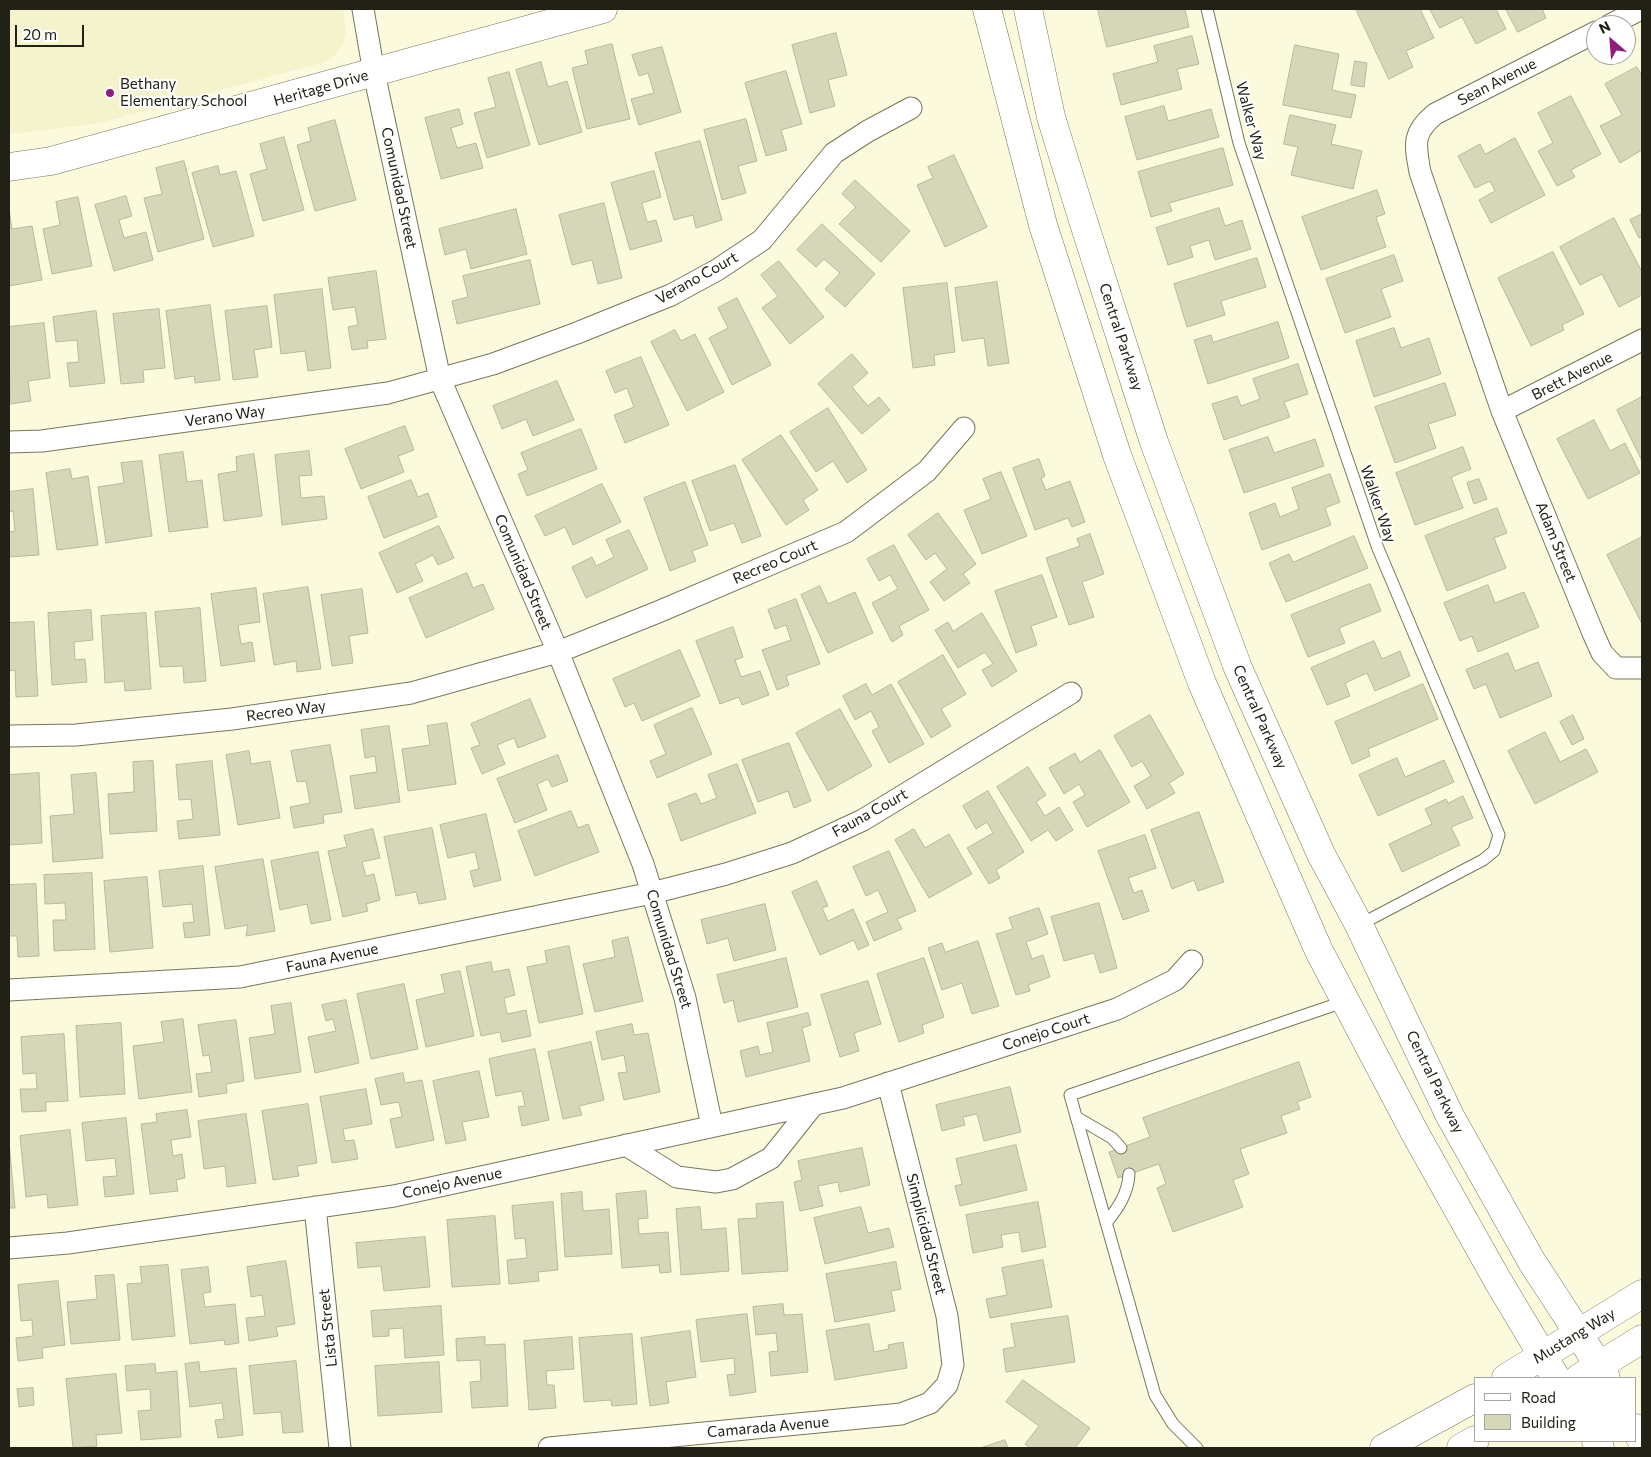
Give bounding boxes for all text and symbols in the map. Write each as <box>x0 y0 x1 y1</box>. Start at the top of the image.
scale bar <box>18 15 86 47</box>
north arrow <box>1586 15 1636 65</box>
text: N <box>1596 17 1613 37</box>
text: 20 m <box>23 25 57 43</box>
street label: Sean Avenue <box>1455 54 1539 110</box>
street label: Heritage Drive <box>271 66 371 110</box>
place label: Bethany Elementary School <box>120 75 247 110</box>
street label: Walker Way <box>1232 80 1270 162</box>
marker: Bethany Elementary School <box>104 87 116 99</box>
street label: Comunidad Street <box>377 126 421 250</box>
street label: Verano Court <box>653 248 741 308</box>
street label: Central Parkway <box>1095 281 1147 393</box>
street label: Brett Avenue <box>1529 348 1615 404</box>
street label: Verano Way <box>184 401 266 431</box>
street label: Walker Way <box>1356 463 1400 545</box>
street label: Adam Street <box>1532 499 1580 585</box>
street label: Comunidad Street <box>491 512 555 632</box>
street label: Recreo Court <box>730 536 820 588</box>
street label: Central Parkway <box>1229 662 1291 772</box>
street label: Recreo Way <box>245 696 327 726</box>
street label: Fauna Court <box>829 785 911 841</box>
street label: Comunidad Street <box>642 887 696 1011</box>
street label: Fauna Avenue <box>284 939 380 977</box>
street label: Conejo Court <box>1000 1009 1092 1055</box>
street label: Central Parkway <box>1402 1028 1468 1136</box>
street label: Conejo Avenue <box>401 1164 503 1202</box>
street label: Simplicidad Street <box>902 1172 950 1296</box>
street label: Lista Street <box>315 1288 341 1368</box>
street label: Mustang Way <box>1529 1304 1619 1368</box>
legend <box>1474 1377 1636 1442</box>
text: Road <box>1521 1388 1556 1406</box>
street label: Camarada Avenue <box>706 1413 830 1441</box>
text: Building <box>1521 1413 1576 1431</box>

